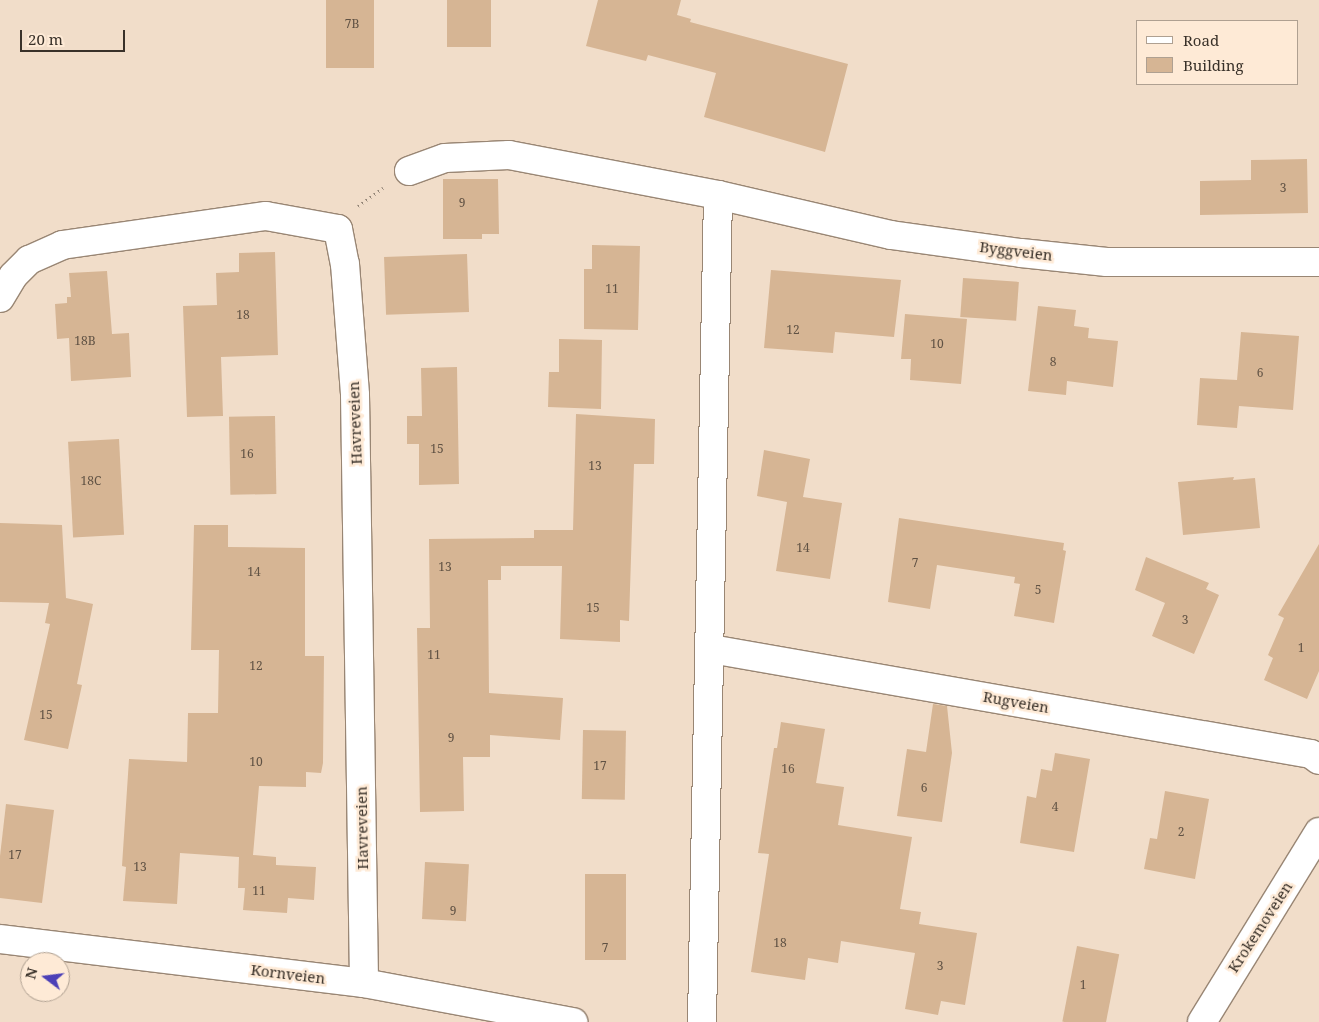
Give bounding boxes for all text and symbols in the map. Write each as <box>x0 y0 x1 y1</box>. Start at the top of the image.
house number: 7B <box>345 17 359 31</box>
scale bar <box>22 20 128 52</box>
legend <box>1136 20 1299 85</box>
text: 20 m <box>28 29 63 49</box>
text: Road <box>1183 30 1219 50</box>
text: Building <box>1183 55 1244 75</box>
house number: 3 <box>1280 181 1286 195</box>
house number: 9 <box>459 196 465 210</box>
street label: Byggveien <box>979 238 1053 264</box>
house number: 11 <box>605 282 619 296</box>
house number: 18 <box>236 308 250 322</box>
house number: 12 <box>786 323 800 337</box>
house number: 18B <box>74 334 96 348</box>
house number: 10 <box>930 337 944 351</box>
house number: 8 <box>1050 355 1056 369</box>
house number: 6 <box>1257 366 1263 380</box>
street label: Havreveien <box>345 381 365 465</box>
house number: 15 <box>430 442 444 456</box>
house number: 16 <box>240 447 254 461</box>
house number: 13 <box>588 459 602 473</box>
house number: 18C <box>81 474 101 488</box>
house number: 14 <box>796 541 810 555</box>
house number: 7 <box>912 556 918 570</box>
house number: 13 <box>438 560 452 574</box>
house number: 14 <box>247 565 261 579</box>
house number: 5 <box>1035 583 1041 597</box>
house number: 15 <box>586 601 600 615</box>
house number: 3 <box>1182 613 1188 627</box>
house number: 1 <box>1298 641 1304 655</box>
house number: 11 <box>427 648 441 662</box>
house number: 12 <box>249 659 263 673</box>
street label: Rugveien <box>982 687 1050 717</box>
house number: 15 <box>39 708 53 722</box>
house number: 9 <box>448 731 454 745</box>
house number: 10 <box>249 755 263 769</box>
house number: 17 <box>593 759 607 773</box>
house number: 16 <box>781 762 795 776</box>
house number: 6 <box>921 781 927 795</box>
street label: Havreveien <box>352 786 372 870</box>
house number: 4 <box>1052 800 1058 814</box>
house number: 2 <box>1178 825 1184 839</box>
house number: 17 <box>8 848 22 862</box>
house number: 13 <box>133 860 147 874</box>
street label: Krokemoveien <box>1224 878 1296 976</box>
house number: 11 <box>252 884 266 898</box>
house number: 9 <box>450 904 456 918</box>
house number: 18 <box>773 936 787 950</box>
house number: 7 <box>602 941 608 955</box>
north arrow <box>20 952 70 1002</box>
house number: 3 <box>937 959 943 973</box>
street label: Kornveien <box>250 961 326 987</box>
text: N <box>20 965 42 981</box>
house number: 1 <box>1080 978 1086 992</box>

